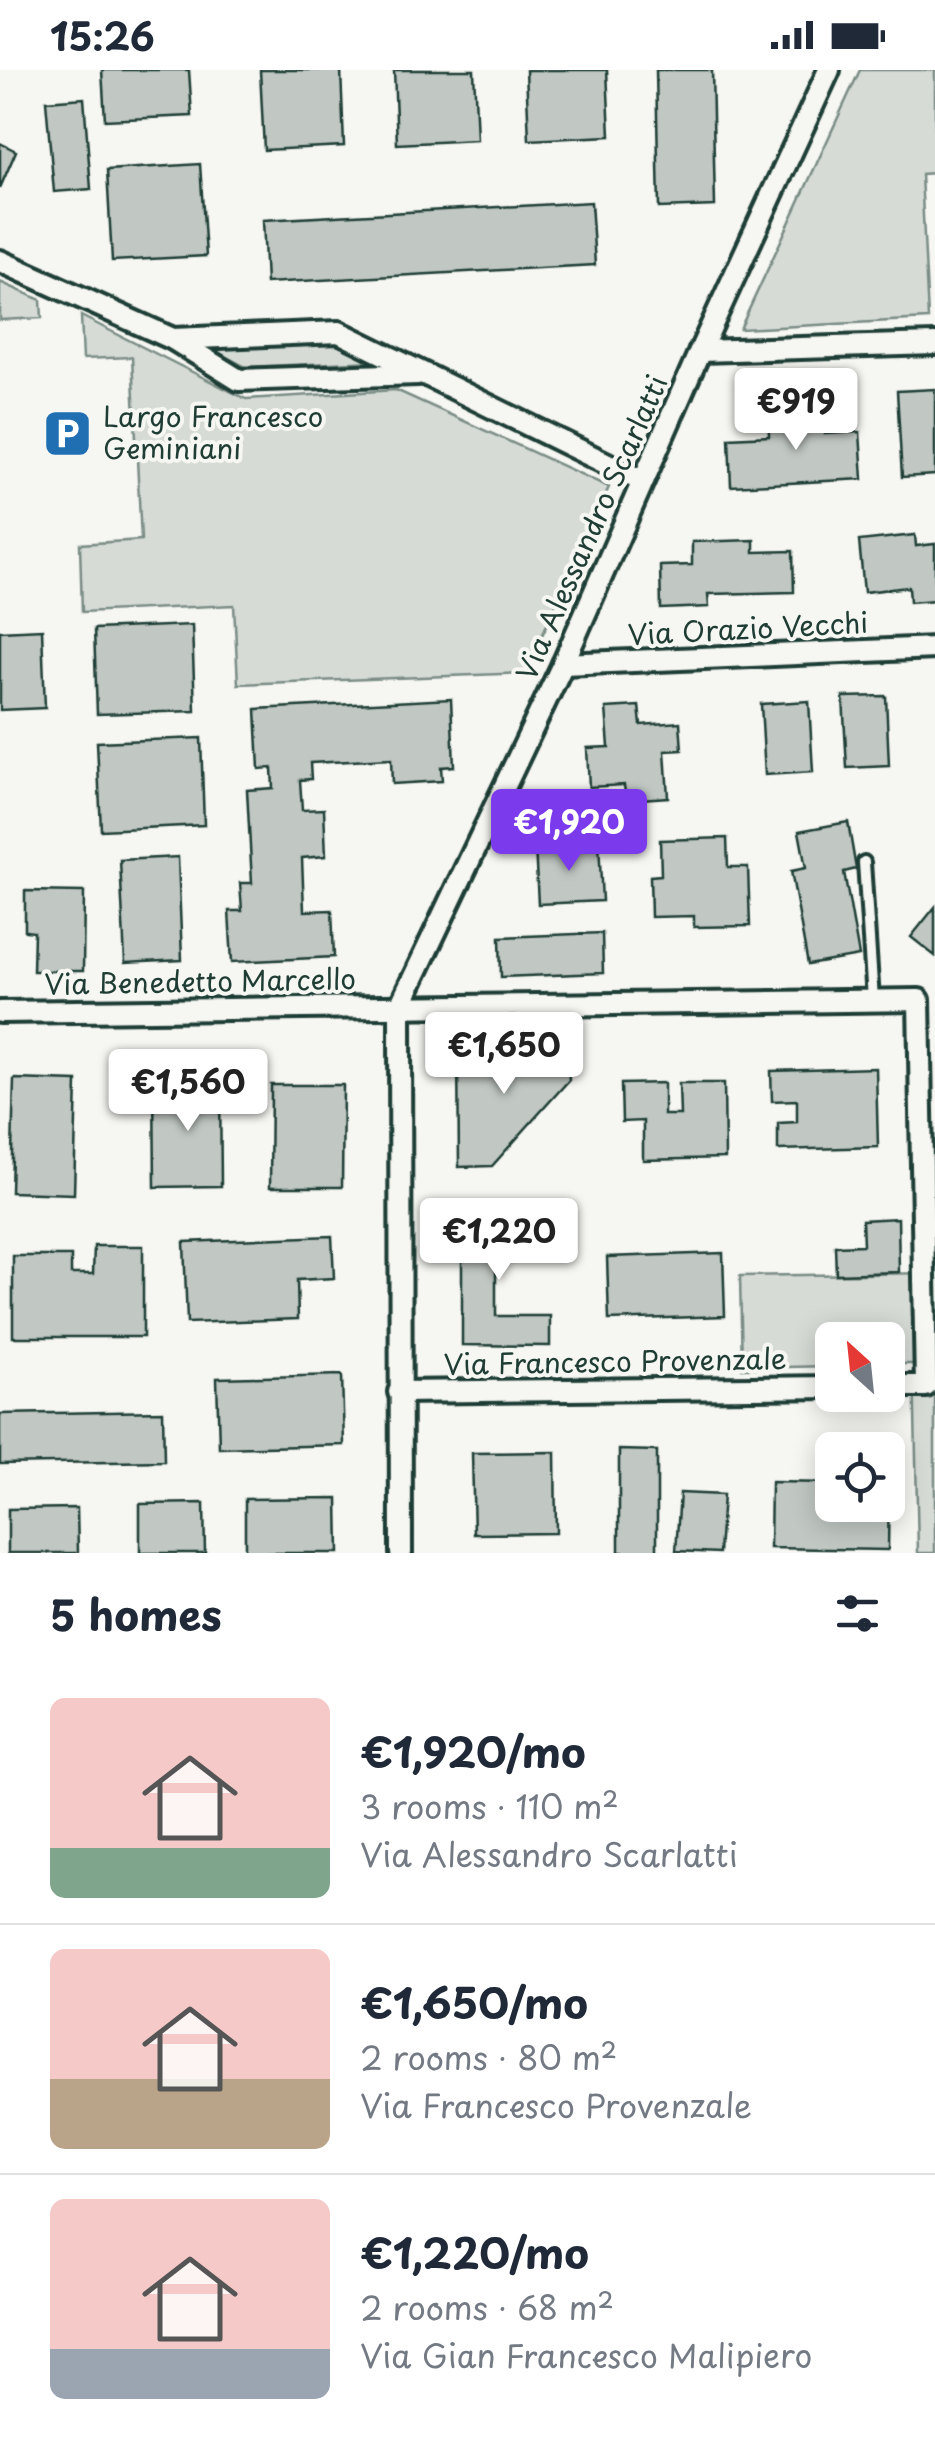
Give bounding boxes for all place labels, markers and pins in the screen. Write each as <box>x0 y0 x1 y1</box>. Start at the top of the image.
pin: €919 <box>737 368 855 453</box>
place label: Largo Francesco Geminiani <box>103 394 323 469</box>
parking icon: Largo Francesco Geminiani <box>42 407 94 459</box>
pin: €1,920 <box>488 789 650 874</box>
pin: €1,650 <box>423 1012 585 1097</box>
pin: €1,560 <box>107 1049 269 1134</box>
pin: €1,220 <box>418 1198 580 1283</box>

